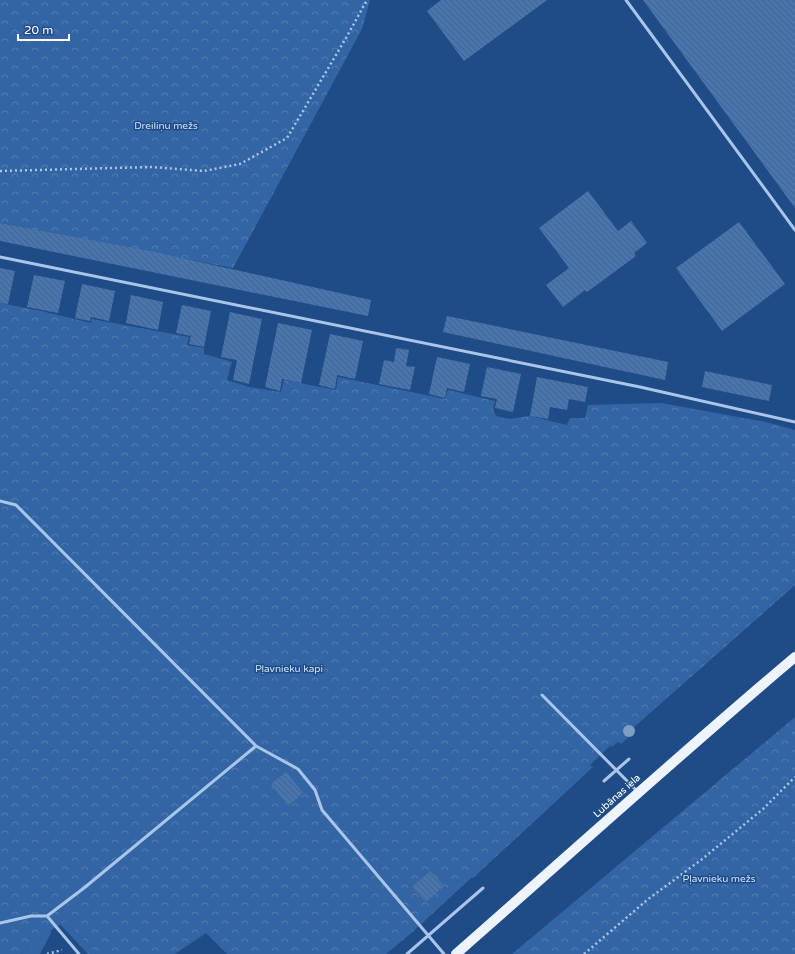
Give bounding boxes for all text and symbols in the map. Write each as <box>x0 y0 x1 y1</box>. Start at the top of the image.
scale bar <box>18 16 69 42</box>
text: 20 m <box>24 23 53 37</box>
park label: Dreiliņu mežs <box>134 120 198 132</box>
park label: Pļavnieku kapi <box>255 663 323 675</box>
street label: Lubānas iela <box>591 772 643 820</box>
park label: Pļavnieku mežs <box>683 873 756 885</box>

